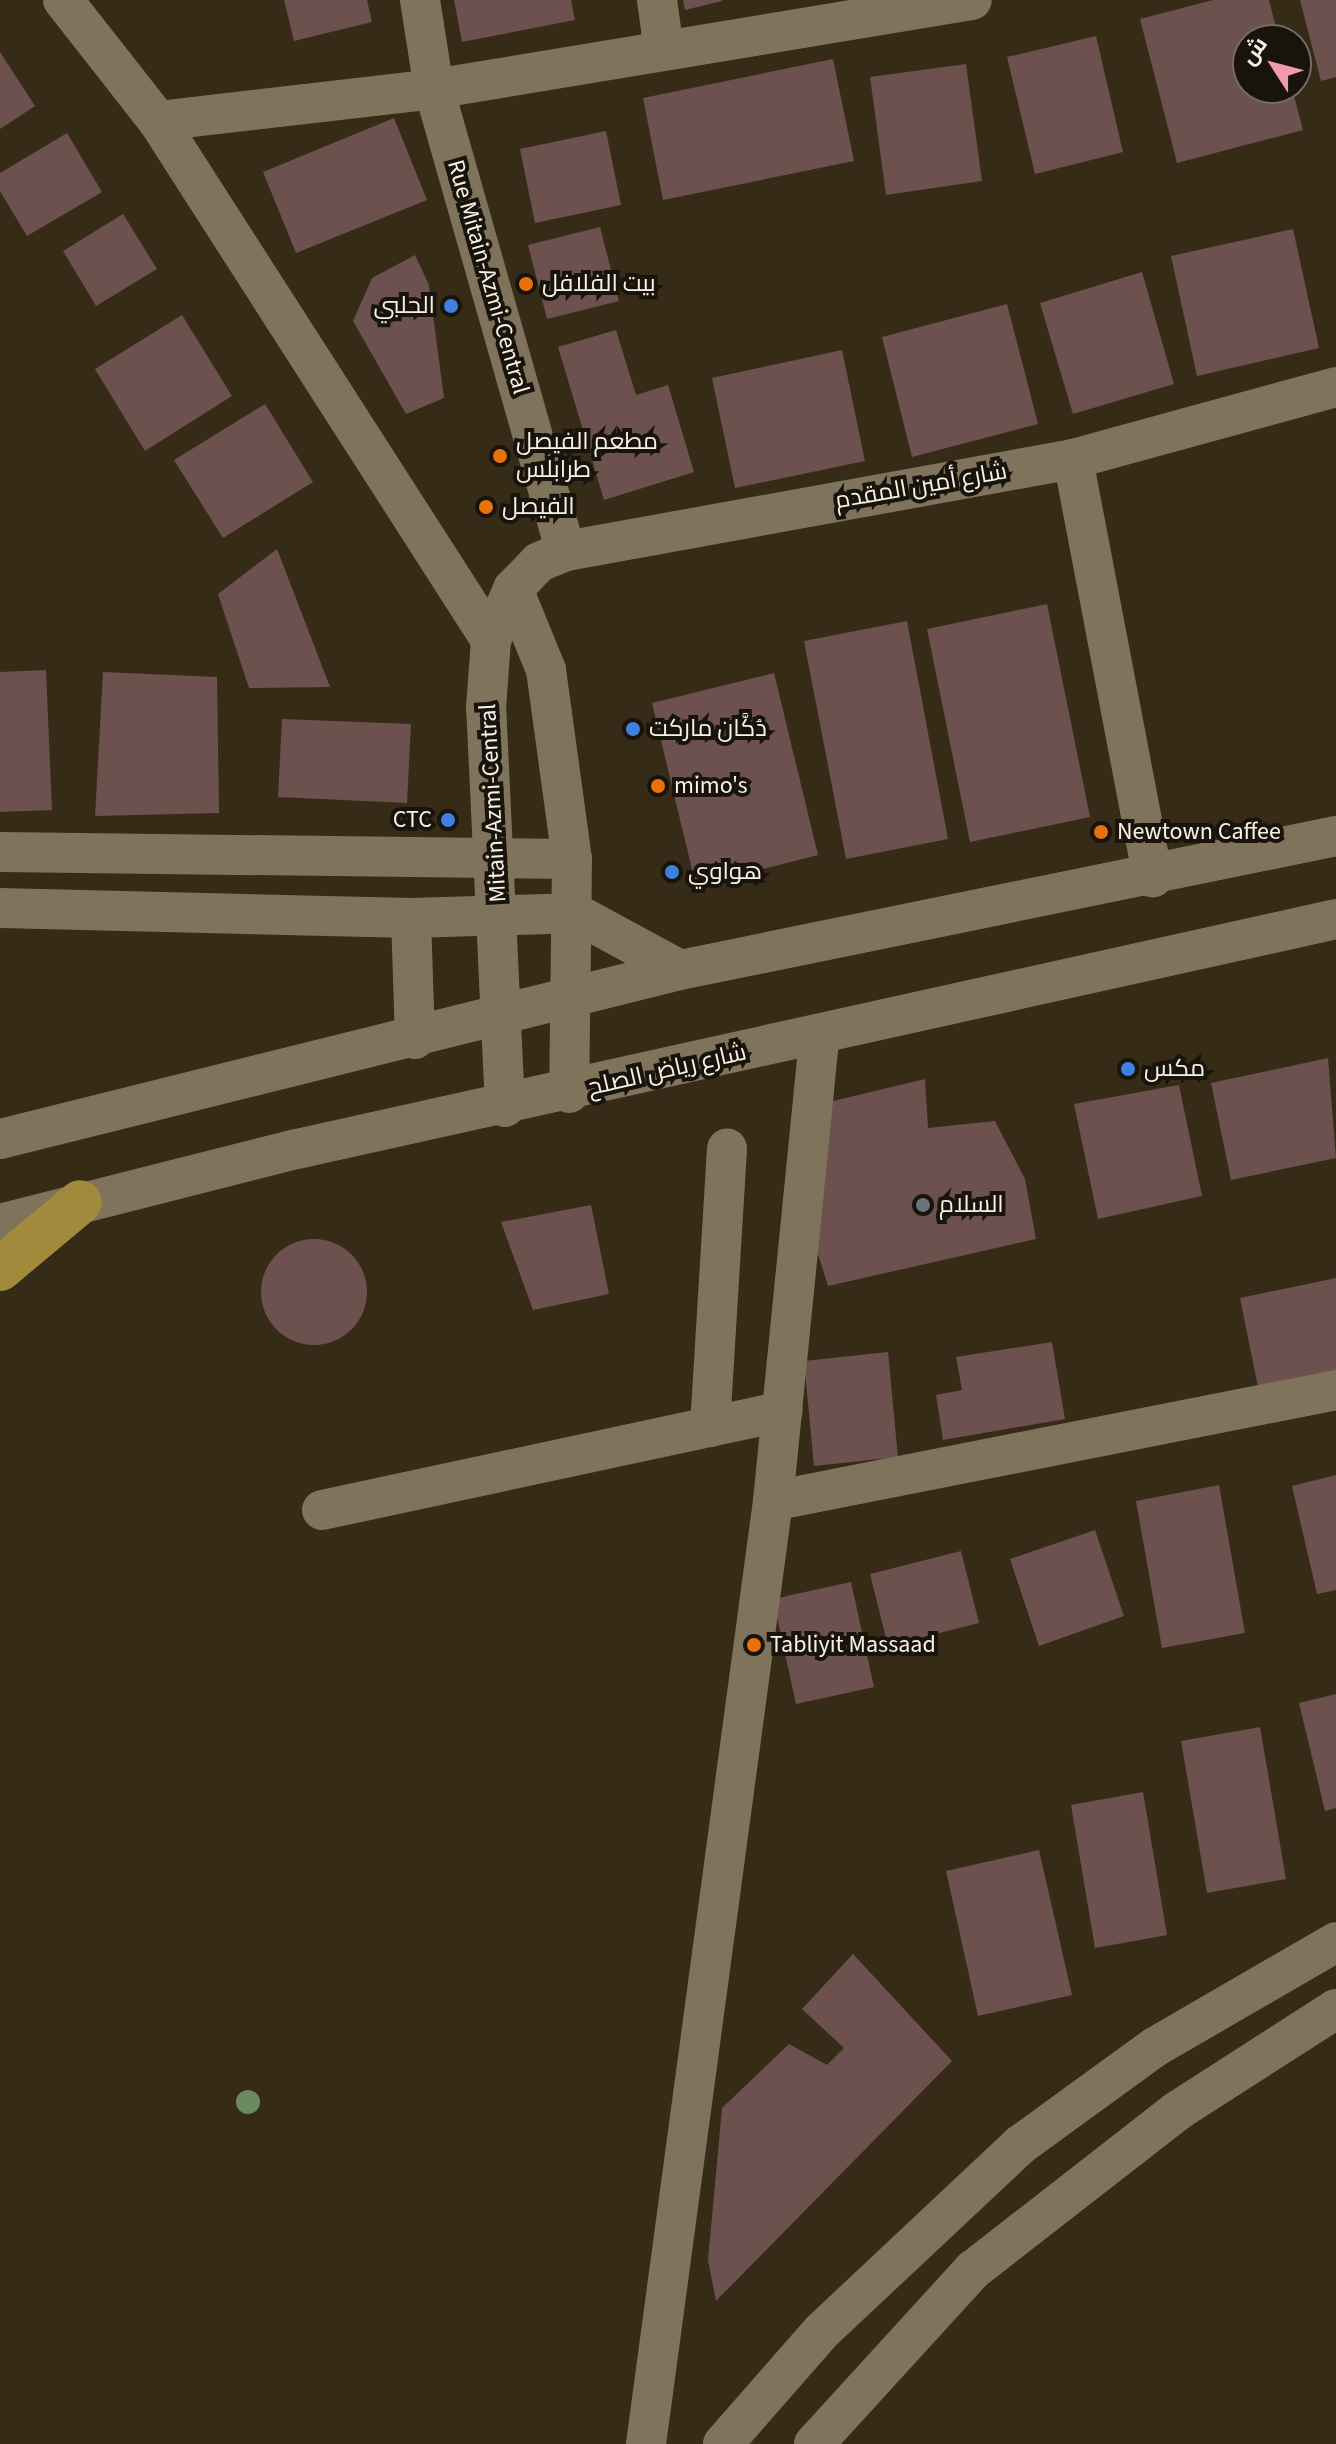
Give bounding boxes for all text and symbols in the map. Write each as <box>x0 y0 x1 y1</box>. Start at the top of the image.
north arrow <box>1232 24 1312 104</box>
text: ش <box>1233 30 1275 72</box>
street label: Rue Mitain-Azmi-Central <box>441 157 535 397</box>
place label: بيت الفلافل <box>542 270 656 298</box>
marker: بيت الفلافل <box>517 275 535 293</box>
place label: الحلبي <box>373 292 435 320</box>
marker: الحلبي <box>442 297 460 315</box>
place label: مطعم الفيصل طرابلس <box>516 428 658 484</box>
marker: مطعم الفيصل طرابلس <box>491 447 509 465</box>
street label: شارع أمين المقدم <box>833 457 1009 515</box>
place label: الفيصل <box>502 493 575 521</box>
marker: الفيصل <box>477 498 495 516</box>
street label: Mitain-Azmi-Central <box>473 703 513 903</box>
place label: دُكَّان ماركت <box>649 715 767 743</box>
marker: دُكَّان ماركت <box>624 720 642 738</box>
place label: mimo's <box>674 772 748 800</box>
marker: mimo's <box>649 777 667 795</box>
place label: CTC <box>393 806 432 834</box>
marker: CTC <box>439 811 457 829</box>
place label: Newtown Caffee <box>1117 818 1281 846</box>
marker: Newtown Caffee <box>1092 823 1110 841</box>
place label: هواوي <box>688 858 762 886</box>
marker: هواوي <box>663 863 681 881</box>
street label: شارع رياض الصلح <box>585 1038 749 1102</box>
place label: مكس <box>1144 1055 1205 1083</box>
marker: مكس <box>1119 1060 1137 1078</box>
place label: السلام <box>939 1191 1004 1219</box>
marker: السلام <box>914 1196 932 1214</box>
place label: Tabliyit Massaad <box>770 1631 936 1659</box>
marker: Tabliyit Massaad <box>745 1636 763 1654</box>

